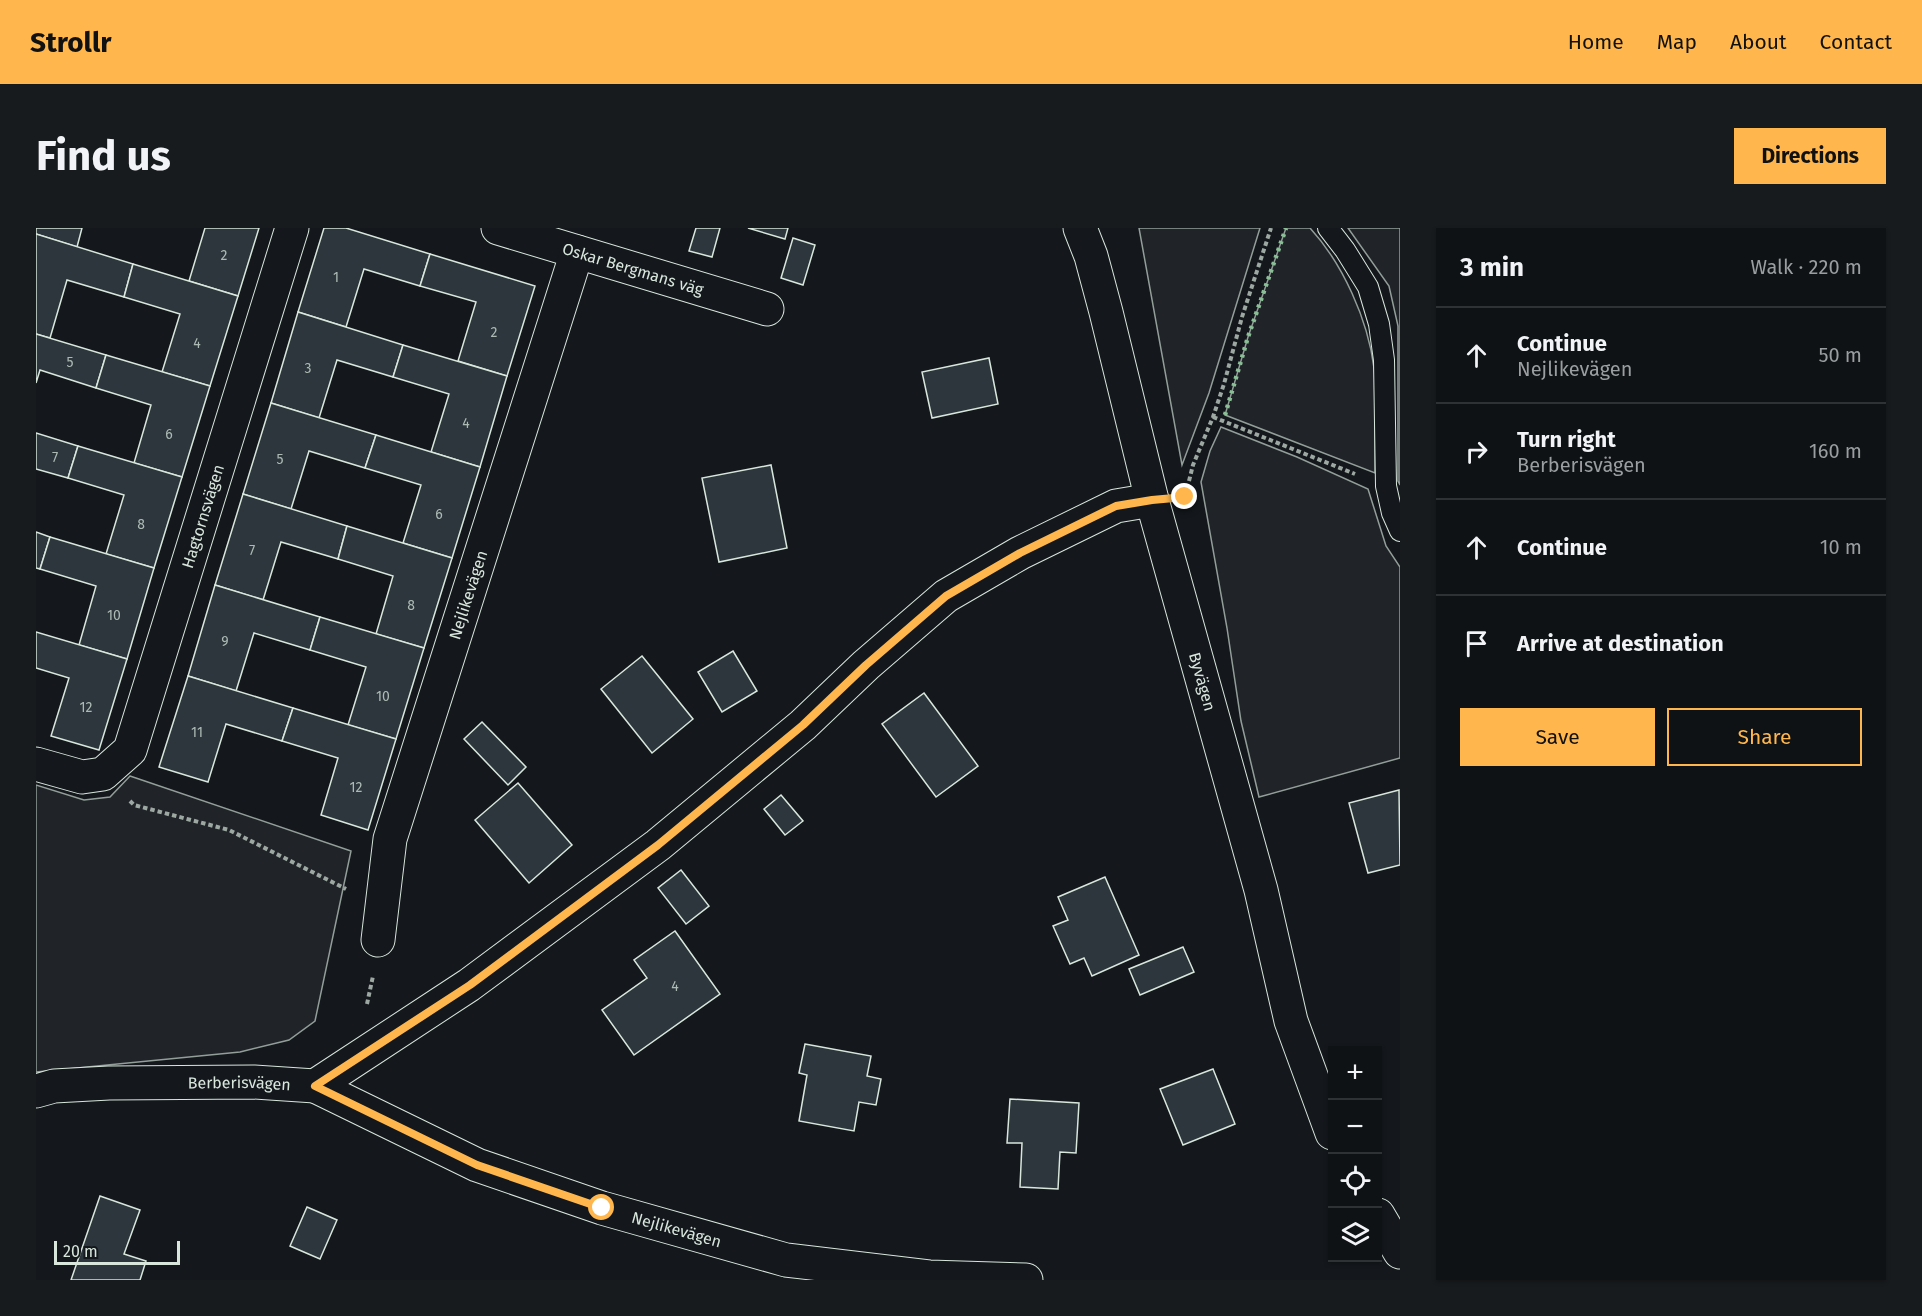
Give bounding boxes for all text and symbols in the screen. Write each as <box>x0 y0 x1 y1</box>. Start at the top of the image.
text: Strollr <box>30 26 111 59</box>
text: Home <box>1568 29 1624 55</box>
text: Map <box>1657 29 1697 55</box>
text: About <box>1730 29 1787 55</box>
text: Contact <box>1820 29 1892 55</box>
button: Directions <box>1734 128 1886 184</box>
text: Find us <box>36 131 171 181</box>
street label: Oskar Bergmans väg <box>560 238 707 299</box>
house number: 2 <box>221 247 228 264</box>
text: 3 min <box>1460 252 1524 283</box>
text: Walk · 220 m <box>1751 255 1862 279</box>
house number: 1 <box>333 269 339 286</box>
house number: 2 <box>491 324 498 341</box>
text: Continue <box>1517 330 1607 357</box>
house number: 4 <box>193 335 201 352</box>
icon: ahead <box>1460 339 1493 372</box>
text: 50 m <box>1818 343 1862 367</box>
house number: 5 <box>66 354 74 371</box>
text: Nejlikevägen <box>1517 357 1632 381</box>
house number: 3 <box>305 360 312 377</box>
house number: 4 <box>462 415 470 432</box>
house number: 6 <box>165 426 173 443</box>
text: Turn right <box>1517 426 1616 453</box>
icon: right <box>1460 435 1493 468</box>
text: 160 m <box>1809 439 1862 463</box>
house number: 7 <box>52 449 58 466</box>
house number: 5 <box>276 451 284 468</box>
text: Berberisvägen <box>1517 453 1646 477</box>
street label: Hagtornsvägen <box>178 462 228 570</box>
route end <box>1171 483 1197 509</box>
house number: 6 <box>435 506 443 523</box>
house number: 8 <box>137 516 145 533</box>
icon: ahead <box>1460 531 1493 564</box>
text: Continue <box>1517 534 1607 561</box>
text: 10 m <box>1820 535 1862 559</box>
house number: 7 <box>249 542 255 559</box>
street label: Nejlikevägen <box>445 548 491 642</box>
house number: 8 <box>407 597 415 614</box>
house number: 10 <box>107 607 121 624</box>
icon: arrive <box>1460 627 1493 660</box>
text: Arrive at destination <box>1517 630 1724 657</box>
house number: 9 <box>221 633 229 650</box>
street label: Byvägen <box>1185 650 1220 713</box>
house number: 10 <box>376 688 390 705</box>
house number: 12 <box>80 699 93 716</box>
button: Save <box>1460 708 1655 766</box>
button: Share <box>1667 708 1862 766</box>
house number: 11 <box>191 724 203 741</box>
house number: 12 <box>350 779 363 796</box>
house number: 4 <box>671 978 679 995</box>
map controls <box>1328 1046 1382 1262</box>
button: + <box>1328 1046 1382 1100</box>
street label: Berberisvägen <box>188 1072 291 1094</box>
button: − <box>1328 1100 1382 1154</box>
button: locate <box>1328 1154 1382 1208</box>
route start <box>588 1194 614 1220</box>
street label: Nejlikevägen <box>630 1207 724 1251</box>
button: layers <box>1328 1208 1382 1262</box>
scale bar <box>54 1238 180 1266</box>
text: 20 m <box>63 1242 98 1261</box>

